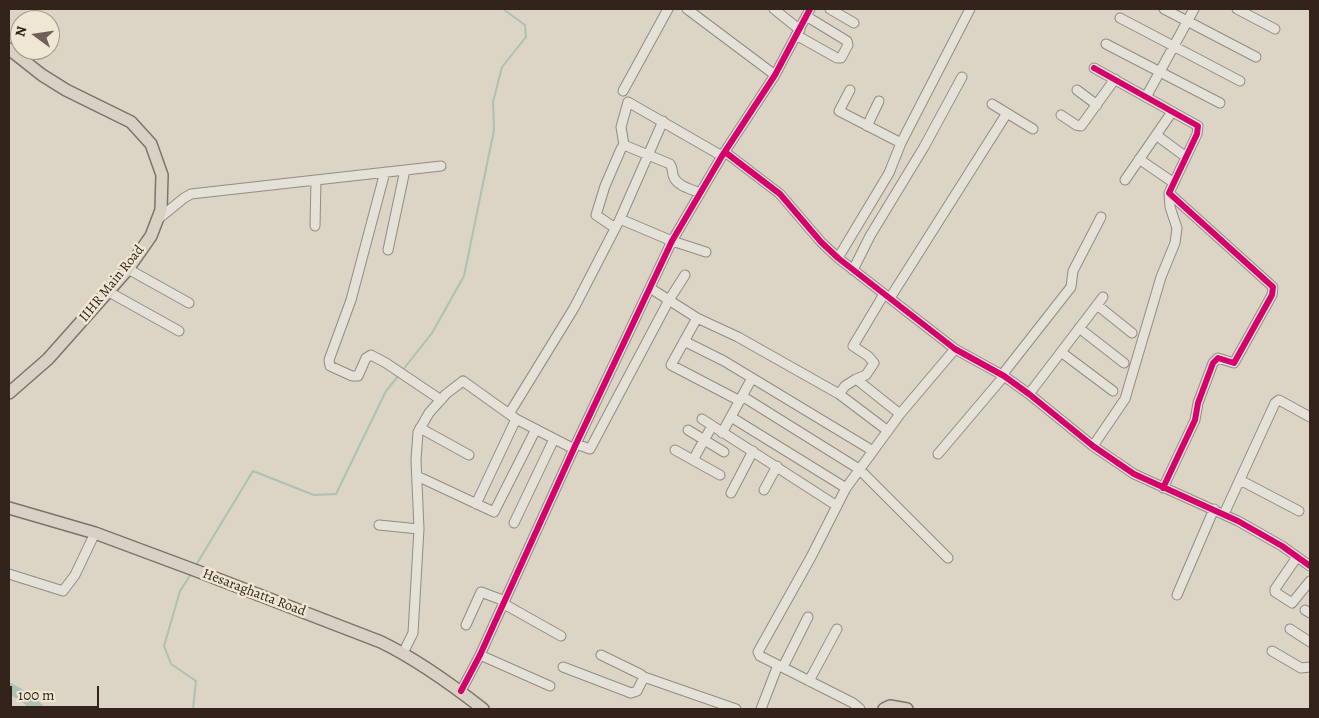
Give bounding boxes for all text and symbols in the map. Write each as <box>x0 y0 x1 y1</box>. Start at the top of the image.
north arrow <box>10 10 60 60</box>
text: N <box>10 24 31 39</box>
street label: IIHR Main Road <box>76 242 148 326</box>
street label: Hesaraghatta Road <box>200 566 308 620</box>
scale bar <box>12 676 101 708</box>
text: 100 m <box>18 685 55 705</box>

